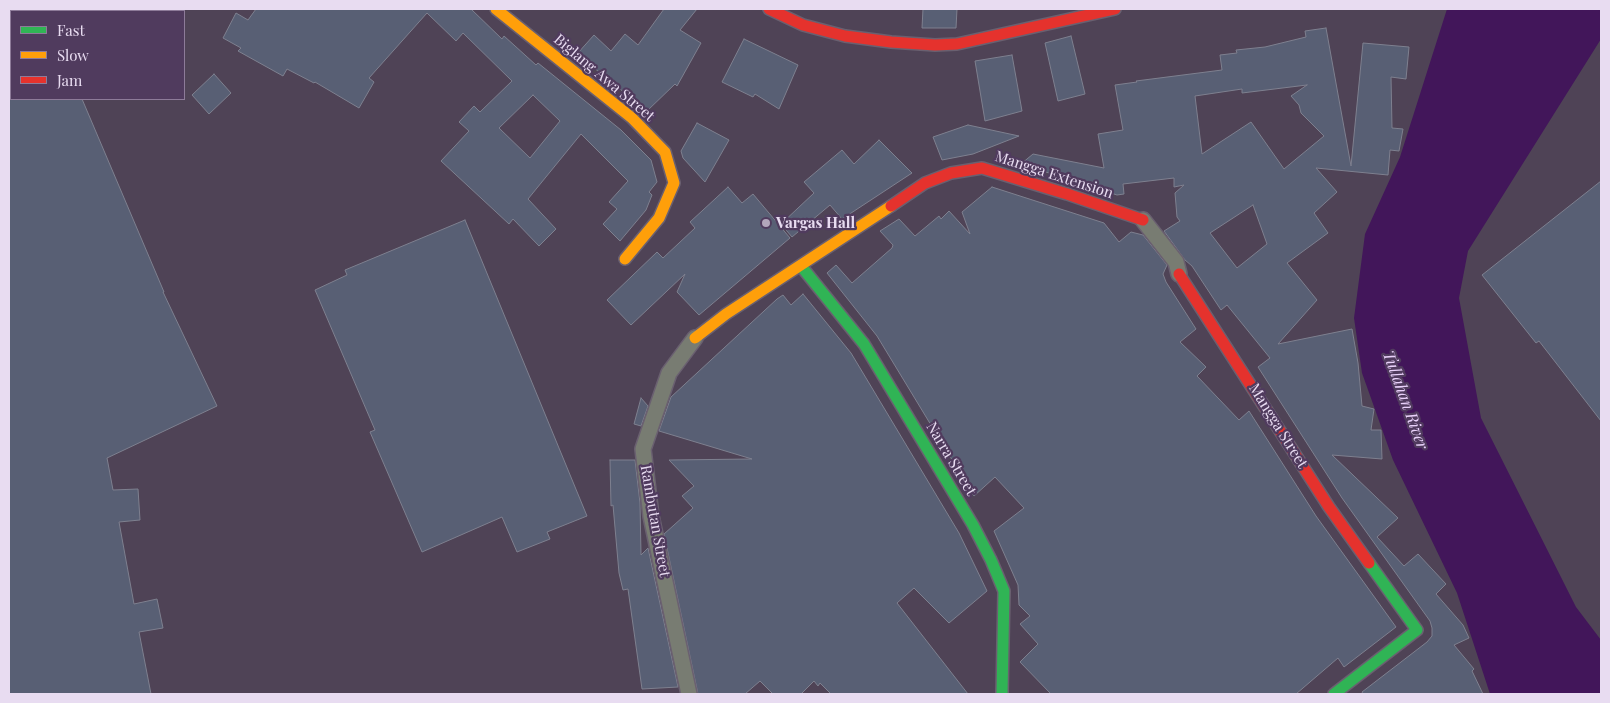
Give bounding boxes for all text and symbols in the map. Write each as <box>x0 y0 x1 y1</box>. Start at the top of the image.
legend <box>10 10 185 100</box>
text: Fast <box>57 20 85 40</box>
street label: Biglang Awa Street <box>550 31 658 125</box>
text: Slow <box>57 45 89 65</box>
text: Jam <box>57 70 82 90</box>
street label: Mangga Extension <box>993 147 1115 203</box>
place label: Vargas Hall <box>776 214 855 232</box>
marker: Vargas Hall <box>760 217 772 229</box>
water label: Tullahan River <box>1378 348 1432 452</box>
street label: Mangga Street <box>1245 380 1311 472</box>
street label: Narra Street <box>922 419 980 499</box>
street label: Rambutan Street <box>636 464 674 578</box>

